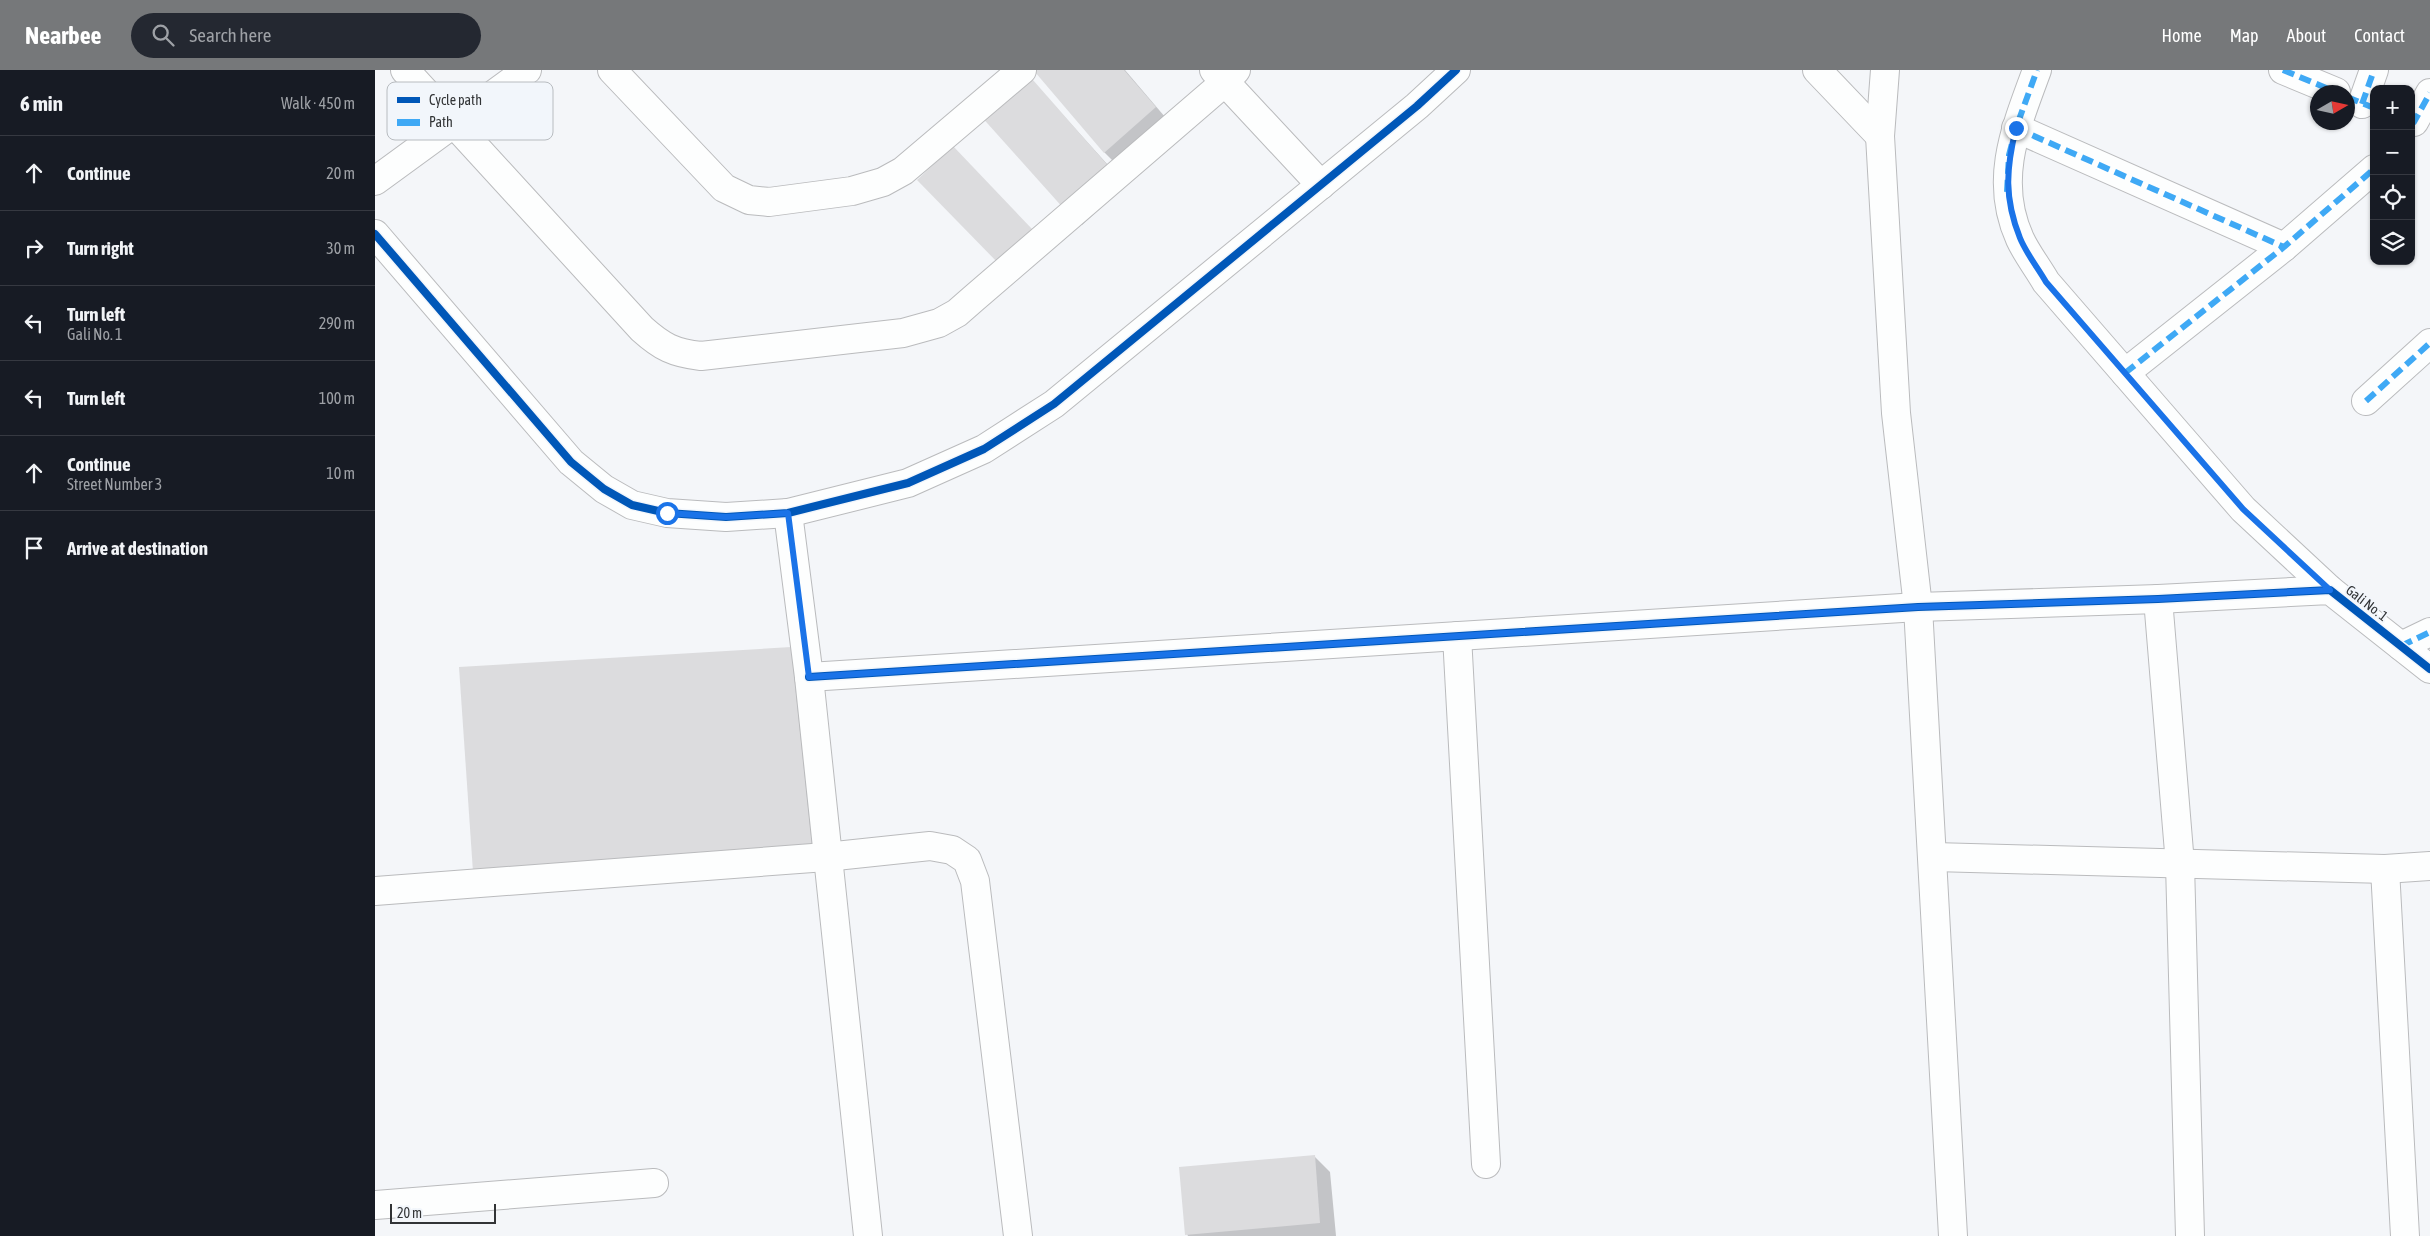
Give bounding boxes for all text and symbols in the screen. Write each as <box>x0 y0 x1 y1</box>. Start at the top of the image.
search box <box>131 13 481 58</box>
icon: search <box>149 21 177 49</box>
text: Nearbee <box>25 22 101 49</box>
text: Search here <box>189 24 271 46</box>
text: Home <box>2162 25 2202 46</box>
text: Map <box>2230 25 2259 46</box>
text: About <box>2287 25 2326 46</box>
text: Contact <box>2354 25 2405 46</box>
legend <box>387 82 553 140</box>
north arrow <box>2310 85 2355 130</box>
map controls <box>2370 85 2415 265</box>
button: + <box>2370 85 2415 130</box>
text: 6 min <box>20 91 63 115</box>
text: Cycle path <box>429 92 482 108</box>
text: Walk · 450 m <box>281 94 355 112</box>
text: Path <box>429 114 453 130</box>
route end <box>2005 117 2028 140</box>
button: − <box>2370 130 2415 175</box>
icon: ahead <box>20 159 48 187</box>
text: Continue <box>67 162 131 184</box>
text: 20 m <box>326 164 355 182</box>
button: locate <box>2370 175 2415 220</box>
button: layers <box>2370 220 2415 265</box>
icon: right <box>20 234 48 262</box>
text: Turn right <box>67 237 134 259</box>
text: 30 m <box>326 239 355 257</box>
text: Turn left <box>67 303 125 325</box>
icon: left <box>20 309 48 337</box>
text: 290 m <box>319 314 355 332</box>
text: Gali No. 1 <box>67 325 123 343</box>
icon: left <box>20 384 48 412</box>
text: Turn left <box>67 387 125 409</box>
text: 100 m <box>319 389 355 407</box>
text: Continue <box>67 453 131 475</box>
icon: ahead <box>20 459 48 487</box>
text: 10 m <box>326 464 355 482</box>
text: Street Number 3 <box>67 475 162 493</box>
route start <box>656 502 679 525</box>
icon: arrive <box>20 534 48 562</box>
text: Arrive at destination <box>67 537 208 559</box>
street label: Gali No. 1 <box>2343 582 2391 624</box>
scale bar <box>390 1201 496 1224</box>
text: 20 m <box>397 1205 422 1221</box>

